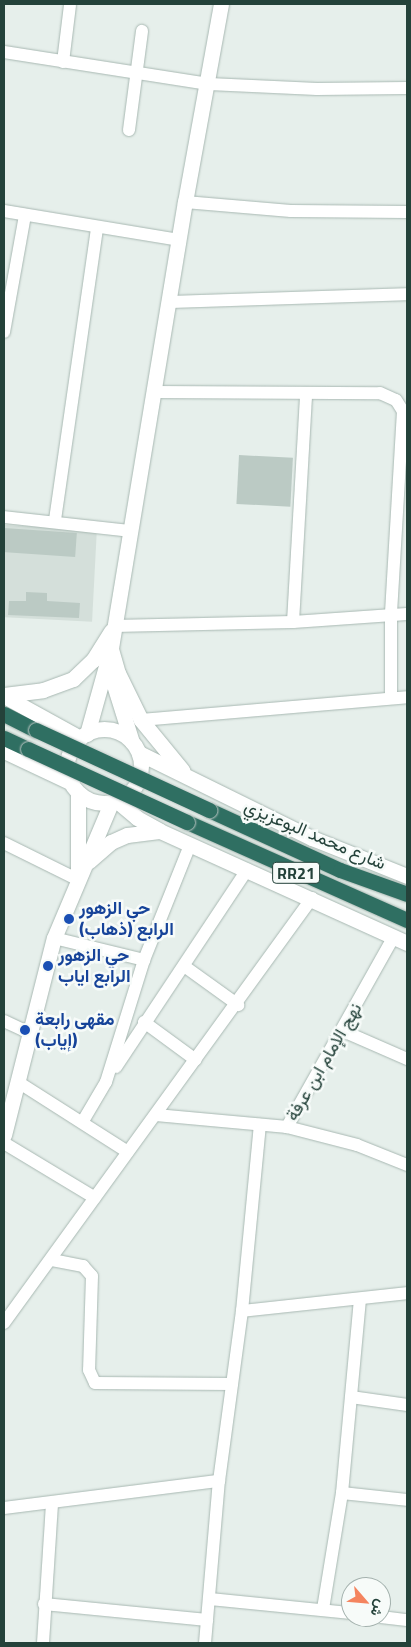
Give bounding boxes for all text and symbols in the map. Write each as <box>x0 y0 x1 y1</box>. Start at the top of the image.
street label: شارع محمد البوعزيزي <box>241 795 389 875</box>
road number: RR21 <box>271 860 321 886</box>
place label: حي الزهور الرابع (ذهاب) <box>79 898 174 941</box>
marker: حي الزهور الرابع (ذهاب) <box>63 913 75 925</box>
place label: حي الزهور الرابع اياب <box>58 945 131 988</box>
marker: حي الزهور الرابع اياب <box>42 960 54 972</box>
street label: نهج الإمام ابن عرفة <box>281 999 367 1125</box>
place label: مقهى رابعة (إياب) <box>35 1009 115 1052</box>
marker: مقهى رابعة (إياب) <box>19 1024 31 1036</box>
north arrow <box>341 1577 391 1627</box>
text: ش <box>366 1596 392 1621</box>

